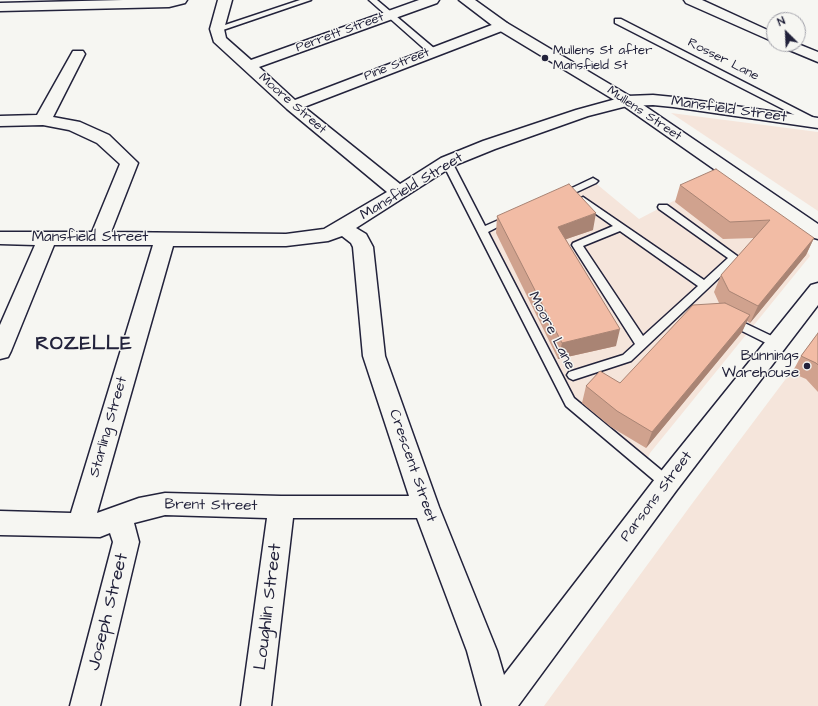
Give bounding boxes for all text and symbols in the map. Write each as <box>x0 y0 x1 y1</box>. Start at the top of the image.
street label: Perrett Street <box>294 10 386 56</box>
north arrow <box>766 12 806 52</box>
text: N <box>775 13 788 30</box>
street label: Rosser Lane <box>685 35 761 85</box>
place label: Mullens St after Mansfield St <box>553 43 652 74</box>
street label: Pine Street <box>362 45 432 85</box>
marker: Mullens St after Mansfield St <box>540 53 550 63</box>
street label: Moore Street <box>255 70 329 138</box>
street label: Mullens Street <box>604 83 684 145</box>
street label: Mansfield Street <box>670 93 788 127</box>
street label: Mansfield Street <box>357 149 467 225</box>
street label: Mansfield Street <box>32 229 148 247</box>
street label: Moore Lane <box>524 289 578 373</box>
district label: ROZELLE <box>36 334 132 356</box>
place label: Bunnings Warehouse <box>722 348 799 383</box>
marker: Bunnings Warehouse <box>802 361 812 371</box>
street label: Starling Street <box>86 375 132 479</box>
street label: Crescent Street <box>384 407 440 525</box>
street label: Parsons Street <box>617 448 697 546</box>
street label: Brent Street <box>164 496 258 516</box>
street label: Loughlin Street <box>251 543 287 671</box>
street label: Joseph Street <box>84 551 134 673</box>

